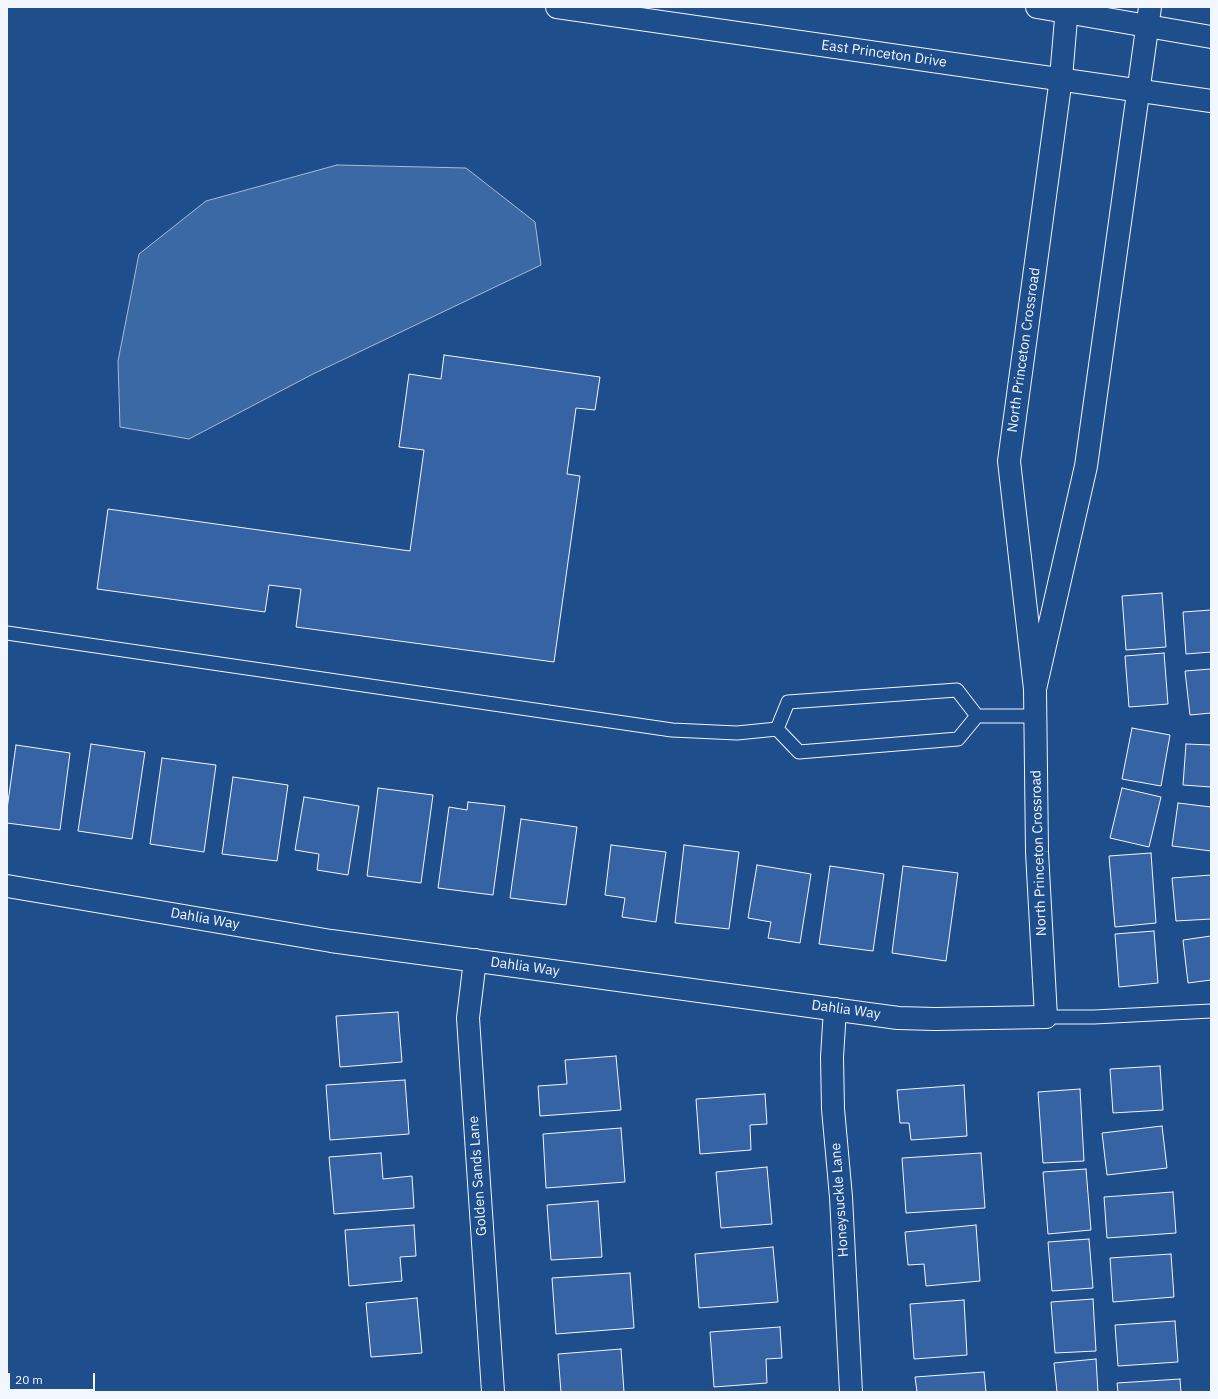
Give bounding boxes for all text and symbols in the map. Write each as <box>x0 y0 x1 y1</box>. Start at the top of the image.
street label: East Princeton Drive <box>820 37 948 71</box>
street label: North Princeton Crossroad <box>1004 266 1044 434</box>
street label: North Princeton Crossroad <box>1028 770 1050 936</box>
street label: Dahlia Way <box>169 905 241 933</box>
street label: Dahlia Way <box>489 954 561 980</box>
street label: Dahlia Way <box>810 997 882 1023</box>
street label: Golden Sands Lane <box>465 1115 491 1237</box>
street label: Honeysuckle Lane <box>828 1142 852 1258</box>
scale bar <box>10 1365 97 1391</box>
text: 20 m <box>15 1372 43 1387</box>

